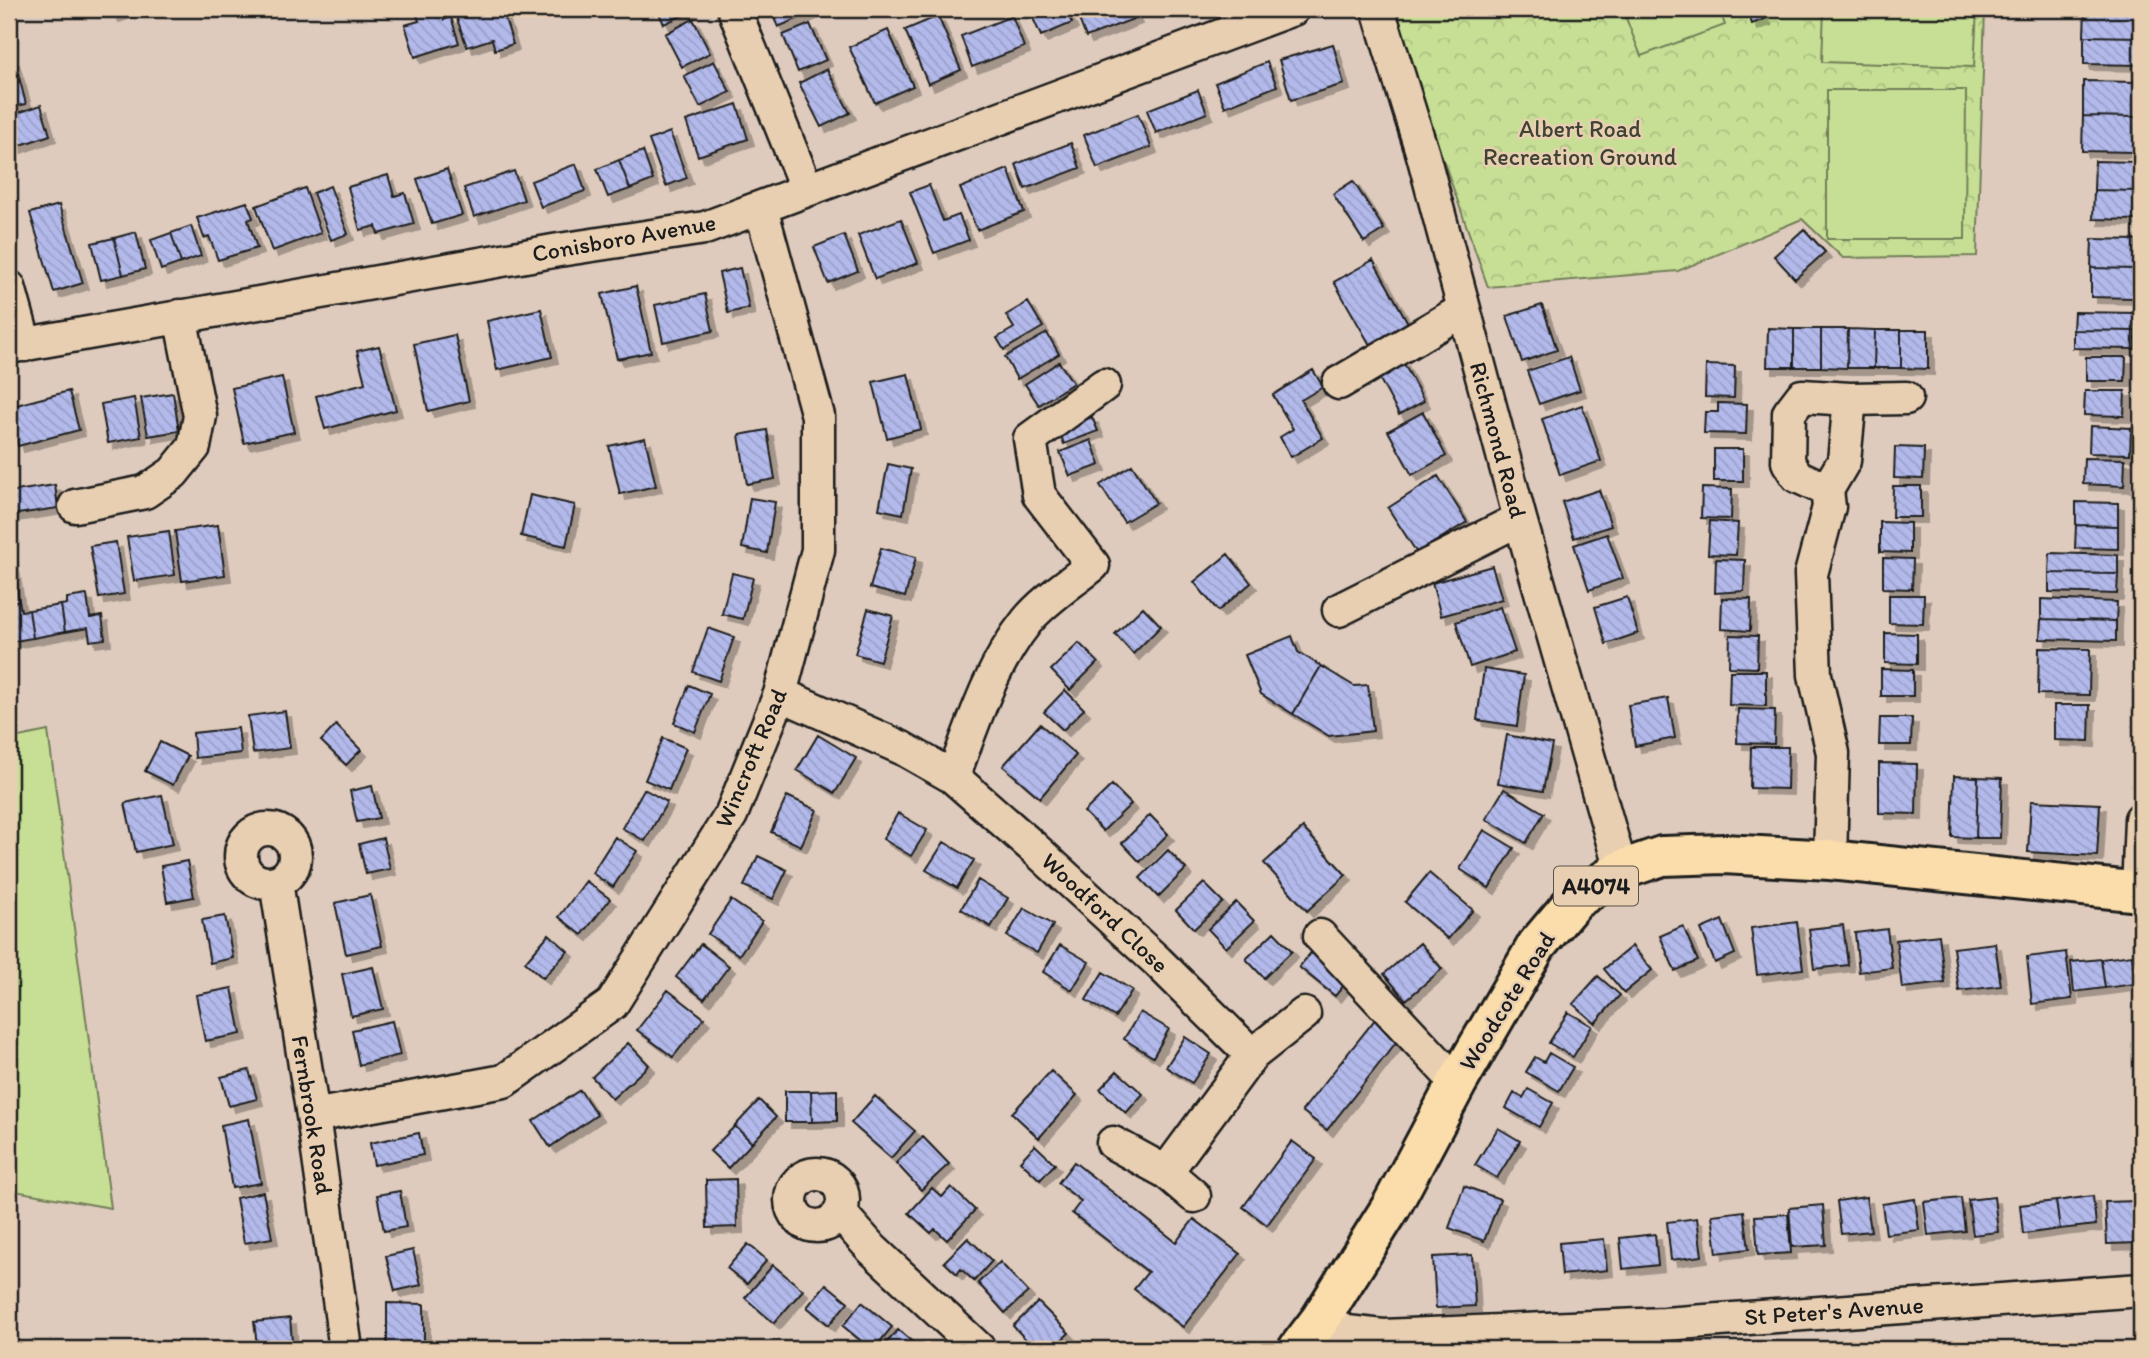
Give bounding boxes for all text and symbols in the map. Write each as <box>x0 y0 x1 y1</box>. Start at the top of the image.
park label: Albert Road Recreation Ground <box>1483 114 1677 171</box>
street label: Conisboro Avenue <box>530 207 718 268</box>
street label: Richmond Road <box>1464 359 1533 521</box>
street label: Wincroft Road <box>708 684 793 832</box>
street label: Woodford Close <box>1036 846 1175 979</box>
road number: A4074 <box>1554 866 1638 906</box>
street label: Woodcote Road <box>1452 926 1561 1076</box>
street label: Fernbrook Road <box>286 1033 339 1197</box>
street label: St Peter's Avenue <box>1743 1290 1925 1331</box>

